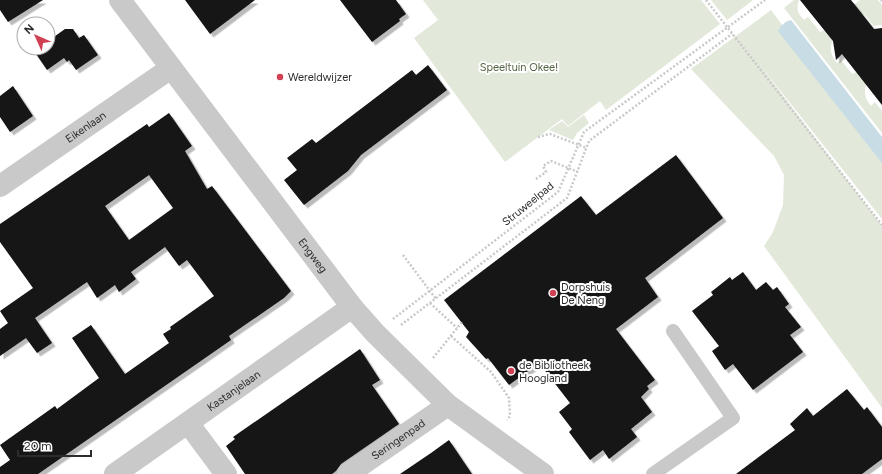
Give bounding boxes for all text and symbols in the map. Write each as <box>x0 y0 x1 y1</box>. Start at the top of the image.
north arrow <box>16 16 56 56</box>
text: N <box>22 22 37 37</box>
park label: Speeltuin Okee! <box>480 61 558 74</box>
place label: Wereldwijzer <box>288 71 352 84</box>
marker: Wereldwijzer <box>275 72 285 82</box>
street label: Eikenlaan <box>63 108 108 145</box>
street label: Struweelpad <box>500 179 556 229</box>
street label: Engweg <box>296 235 330 275</box>
place label: Dorpshuis De Neng <box>561 281 610 307</box>
marker: Dorpshuis De Neng <box>548 288 558 298</box>
place label: de Bibliotheek Hoogland <box>519 359 590 385</box>
marker: de Bibliotheek Hoogland <box>506 366 516 376</box>
street label: Kastanjelaan <box>204 367 263 414</box>
street label: Seringenpad <box>369 416 428 462</box>
scale bar <box>18 432 91 458</box>
text: 20 m <box>24 439 52 453</box>

